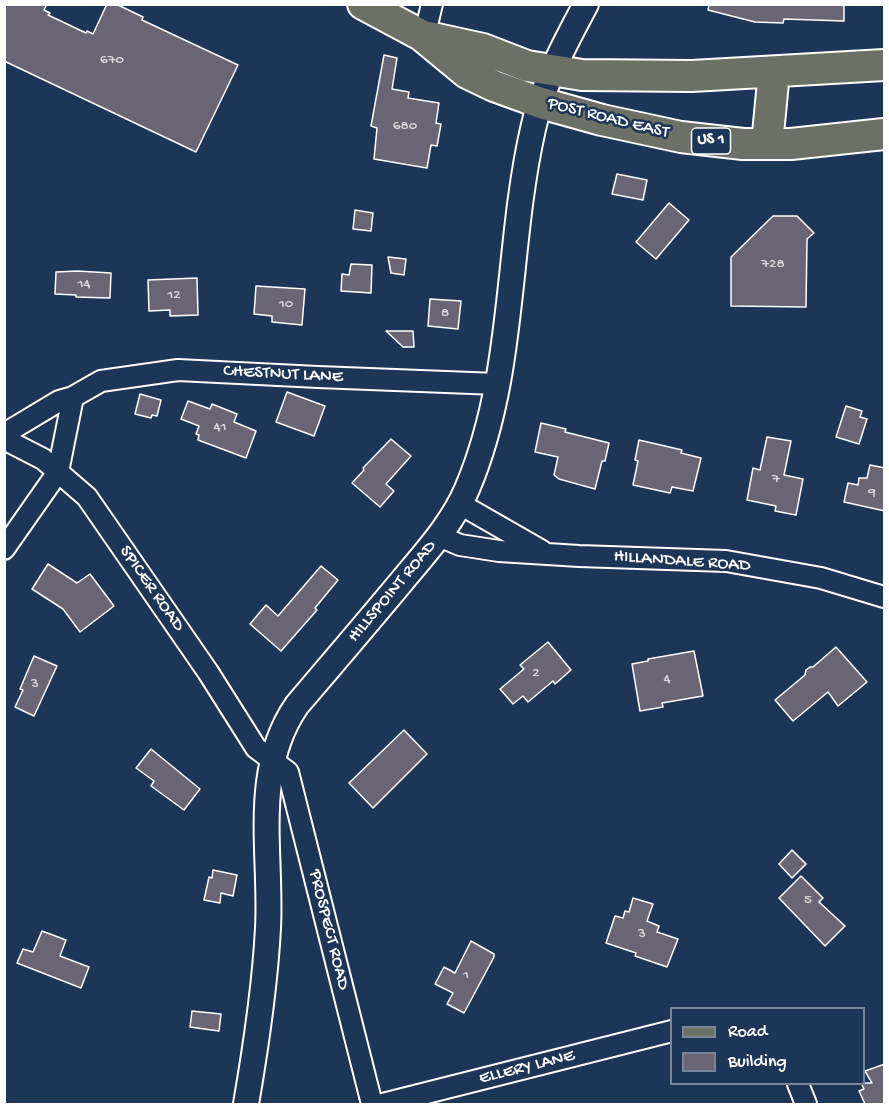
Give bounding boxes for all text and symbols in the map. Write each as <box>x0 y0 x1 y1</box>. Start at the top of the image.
house number: 670 <box>100 52 124 70</box>
street label: POST ROAD EAST <box>545 93 671 145</box>
house number: 680 <box>393 118 417 136</box>
road number: US 1 <box>692 128 730 154</box>
house number: 728 <box>761 256 785 274</box>
house number: 14 <box>77 276 91 294</box>
house number: 12 <box>167 287 181 305</box>
house number: 10 <box>279 296 293 314</box>
house number: 8 <box>441 305 449 323</box>
street label: CHESTNUT LANE <box>223 361 343 389</box>
house number: 41 <box>213 419 227 437</box>
house number: 7 <box>772 471 780 489</box>
house number: 9 <box>868 485 876 503</box>
street label: HILLSPOINT ROAD <box>344 536 442 648</box>
street label: SPICER ROAD <box>114 542 188 636</box>
street label: HILLANDALE ROAD <box>613 546 751 578</box>
house number: 2 <box>532 665 540 683</box>
house number: 4 <box>663 671 671 689</box>
house number: 3 <box>31 676 39 694</box>
street label: PROSPECT ROAD <box>303 868 353 992</box>
house number: 5 <box>804 892 812 910</box>
house number: 3 <box>638 926 646 944</box>
house number: 1 <box>463 967 469 985</box>
legend <box>670 1007 865 1085</box>
text: Road <box>728 1022 767 1043</box>
street label: ELLERY LANE <box>477 1046 577 1090</box>
text: Building <box>728 1052 787 1073</box>

